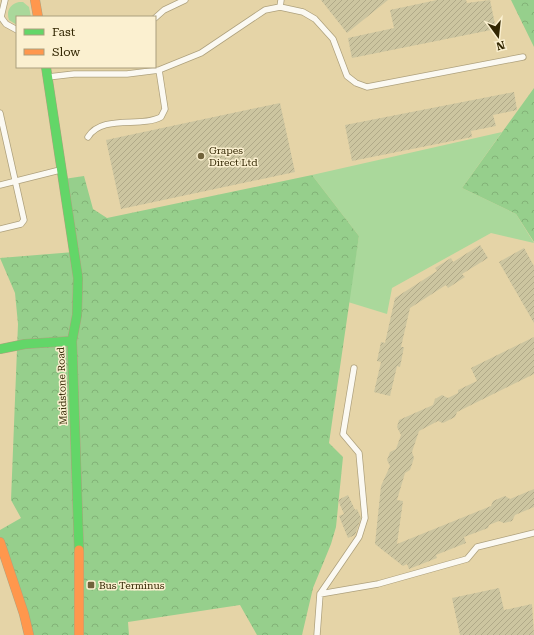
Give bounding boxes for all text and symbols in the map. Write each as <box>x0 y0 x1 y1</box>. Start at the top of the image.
legend <box>16 16 156 68</box>
north arrow <box>478 16 518 56</box>
text: Fast <box>52 25 76 39</box>
text: N <box>494 38 506 53</box>
text: Slow <box>52 45 80 59</box>
place label: Grapes Direct Ltd <box>209 145 258 168</box>
marker: Grapes Direct Ltd <box>196 151 206 161</box>
street label: Maidstone Road <box>55 346 69 425</box>
marker: Bus Terminus <box>86 580 96 590</box>
place label: Bus Terminus <box>99 580 165 591</box>

